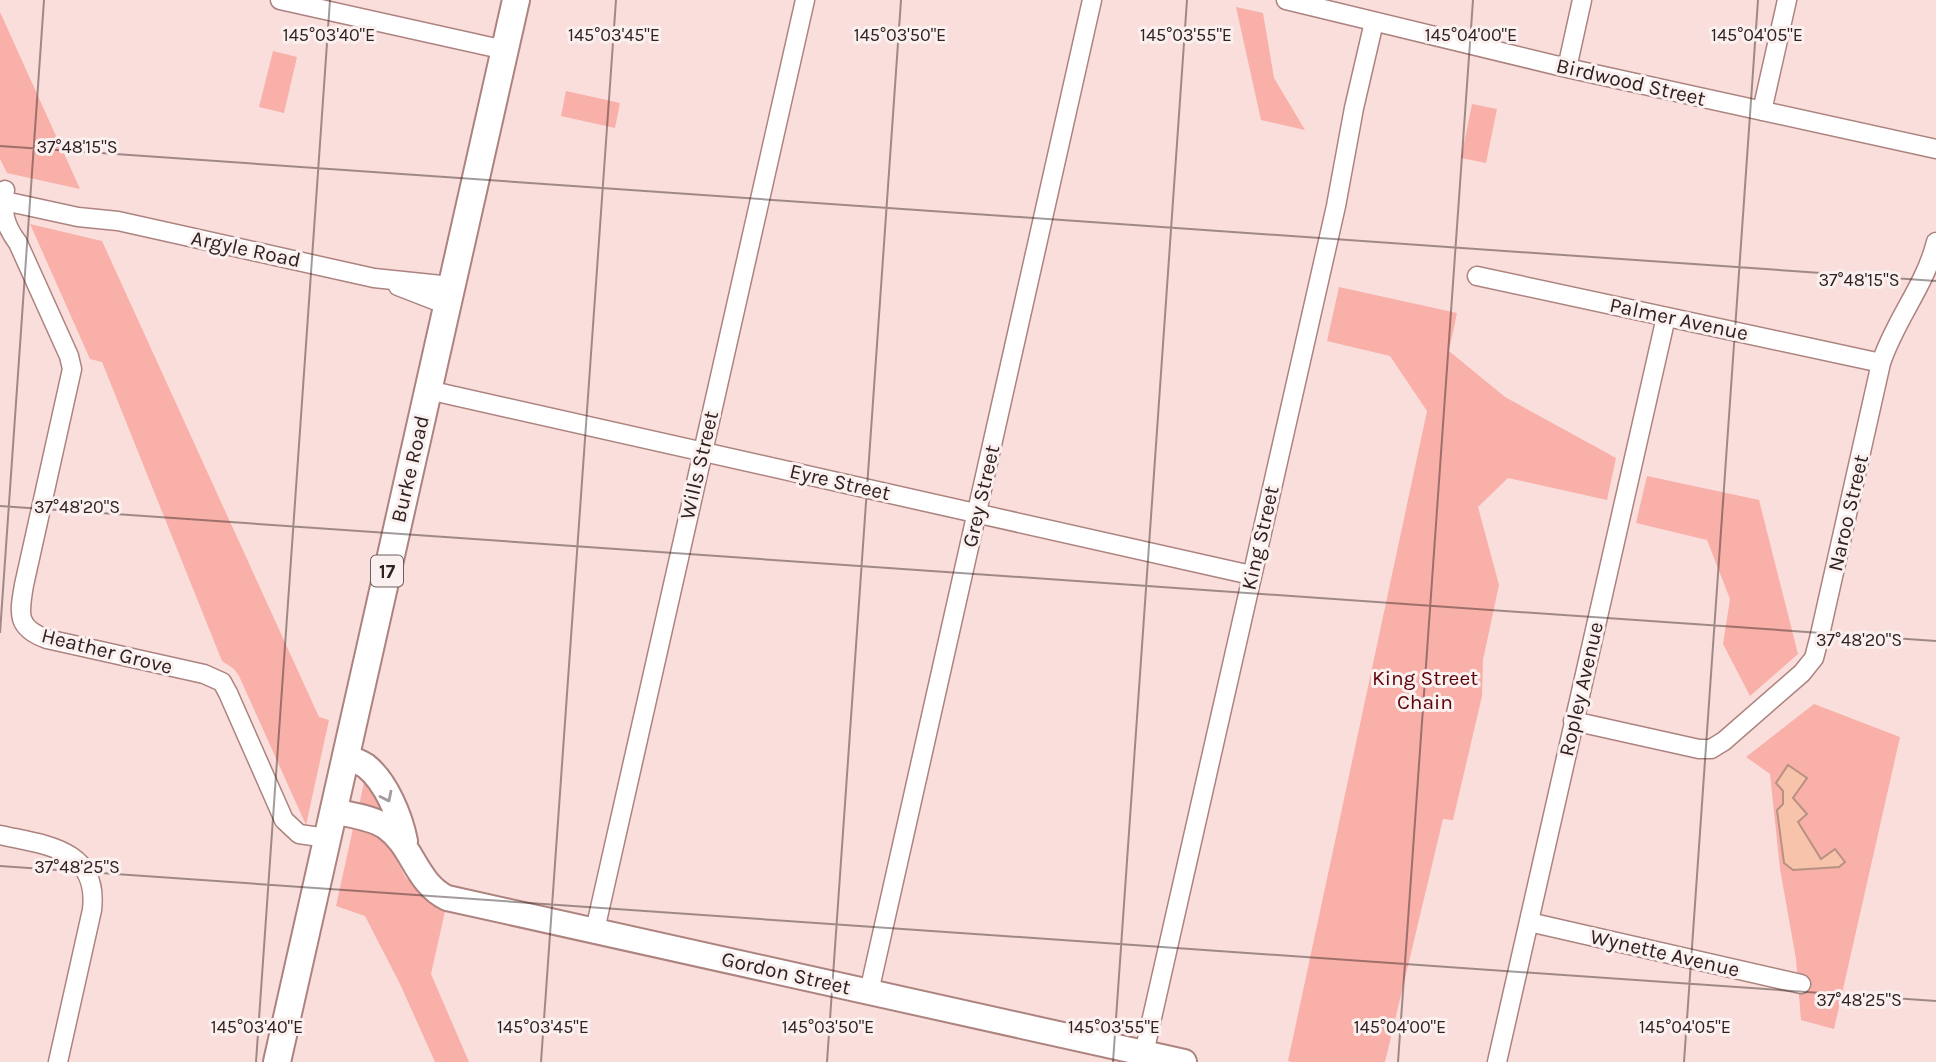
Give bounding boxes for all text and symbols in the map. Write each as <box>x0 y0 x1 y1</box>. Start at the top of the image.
text: 145°03'40"E <box>283 24 375 46</box>
text: 145°03'45"E <box>568 24 660 46</box>
text: 145°03'50"E <box>854 24 946 46</box>
text: 145°03'55"E <box>1140 24 1232 46</box>
text: 145°04'00"E <box>1425 24 1517 46</box>
text: 145°04'05"E <box>1711 24 1803 46</box>
street label: Birdwood Street <box>1554 53 1708 111</box>
text: 37°48'15"S <box>36 136 118 158</box>
street label: Argyle Road <box>189 226 303 272</box>
text: 37°48'15"S <box>1818 269 1900 291</box>
street label: Palmer Avenue <box>1607 293 1751 345</box>
street label: Wills Street <box>675 408 723 522</box>
street label: Burke Road <box>386 413 434 525</box>
street label: Grey Street <box>958 442 1004 550</box>
street label: Naroo Street <box>1823 452 1873 574</box>
street label: Eyre Street <box>787 459 893 505</box>
street label: King Street <box>1236 483 1284 592</box>
text: 37°48'20"S <box>34 496 120 518</box>
road number: 17 <box>371 556 403 586</box>
street label: Ropley Avenue <box>1554 619 1608 759</box>
street label: Heather Grove <box>39 623 175 679</box>
text: 37°48'20"S <box>1816 629 1902 651</box>
park label: King Street Chain <box>1372 666 1478 714</box>
one-way arrow <box>379 790 393 802</box>
text: 37°48'25"S <box>34 856 120 878</box>
street label: Wynette Avenue <box>1588 924 1742 982</box>
street label: Gordon Street <box>719 946 853 1000</box>
text: 37°48'25"S <box>1816 989 1902 1011</box>
text: 145°03'40"E <box>211 1016 303 1038</box>
text: 145°03'45"E <box>497 1016 589 1038</box>
text: 145°03'50"E <box>782 1016 874 1038</box>
text: 145°03'55"E <box>1068 1016 1160 1038</box>
text: 145°04'00"E <box>1354 1016 1446 1038</box>
text: 145°04'05"E <box>1639 1016 1731 1038</box>

